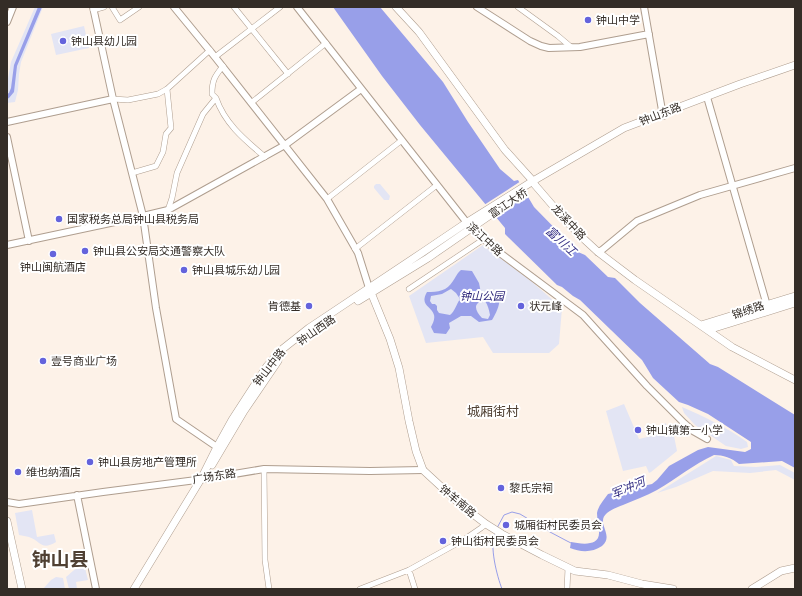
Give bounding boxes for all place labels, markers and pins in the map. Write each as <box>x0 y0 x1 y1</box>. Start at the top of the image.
place label: 钟山中学 <box>596 14 640 27</box>
marker: 钟山中学 <box>583 15 593 25</box>
place label: 钟山县幼儿园 <box>71 35 137 48</box>
marker: 钟山县幼儿园 <box>58 36 68 46</box>
place label: 国家税务总局钟山县税务局 <box>67 213 199 226</box>
marker: 国家税务总局钟山县税务局 <box>54 214 64 224</box>
place label: 钟山县公安局交通警察大队 <box>93 245 225 258</box>
marker: 钟山县公安局交通警察大队 <box>80 246 90 256</box>
marker: 钟山闽航酒店 <box>48 249 58 259</box>
place label: 钟山闽航酒店 <box>20 261 86 274</box>
place label: 钟山县城乐幼儿园 <box>192 264 280 277</box>
marker: 钟山县城乐幼儿园 <box>179 265 189 275</box>
place label: 肯德基 <box>268 300 301 313</box>
place label: 状元峰 <box>529 300 562 313</box>
marker: 肯德基 <box>304 301 314 311</box>
marker: 状元峰 <box>516 301 526 311</box>
place label: 壹号商业广场 <box>51 355 117 368</box>
marker: 壹号商业广场 <box>38 356 48 366</box>
place label: 钟山镇第一小学 <box>646 424 723 437</box>
marker: 钟山镇第一小学 <box>633 425 643 435</box>
place label: 钟山县房地产管理所 <box>98 456 197 469</box>
marker: 钟山县房地产管理所 <box>85 457 95 467</box>
place label: 维也纳酒店 <box>26 466 81 479</box>
marker: 维也纳酒店 <box>13 467 23 477</box>
place label: 黎氏宗祠 <box>509 482 553 495</box>
marker: 黎氏宗祠 <box>496 483 506 493</box>
place label: 城厢街村民委员会 <box>514 519 602 532</box>
marker: 城厢街村民委员会 <box>501 520 511 530</box>
place label: 钟山街村民委员会 <box>451 535 539 548</box>
marker: 钟山街村民委员会 <box>438 536 448 546</box>

